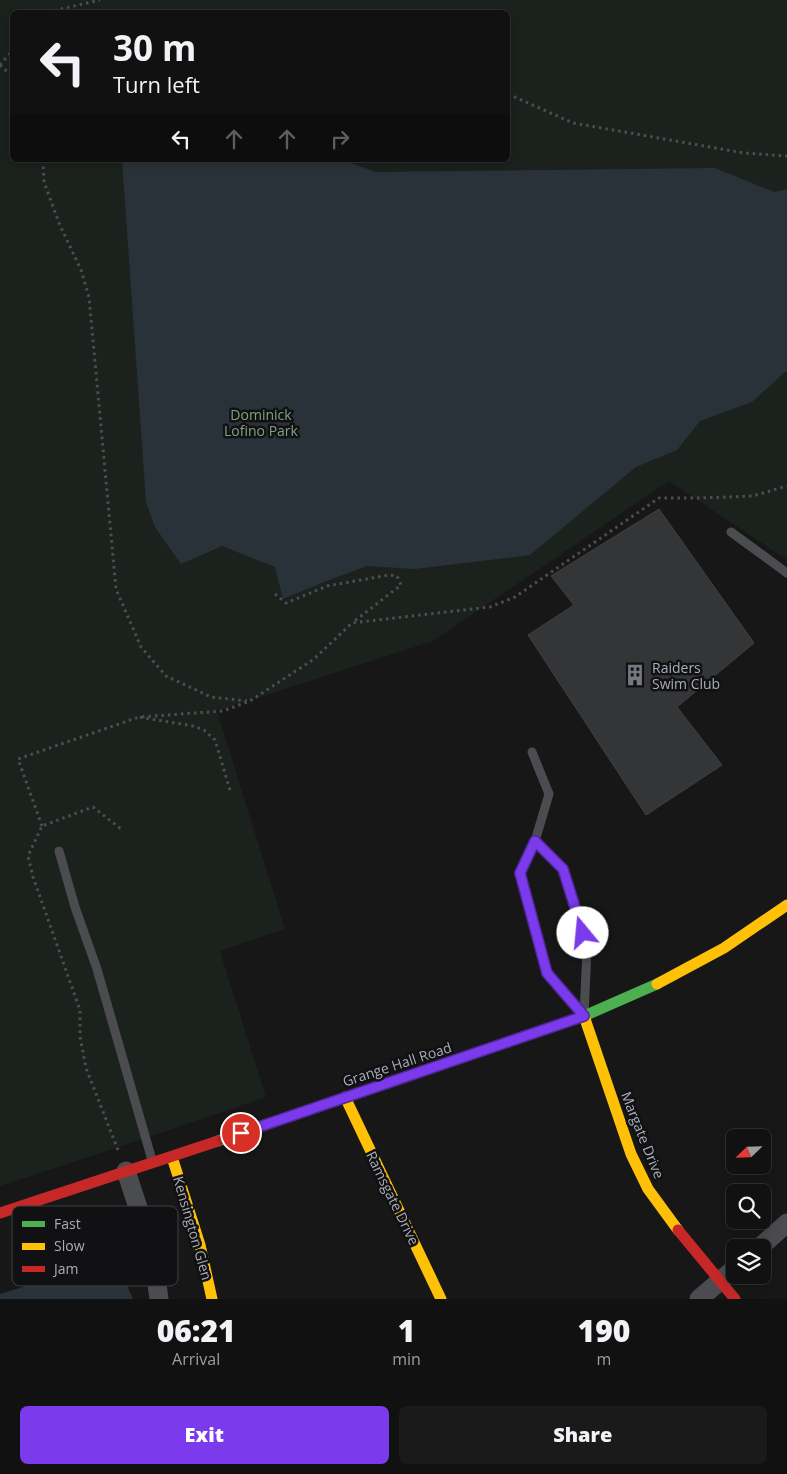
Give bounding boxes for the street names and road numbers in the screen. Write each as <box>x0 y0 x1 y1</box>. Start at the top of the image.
street label: Grange Hall Road <box>340 1037 454 1091</box>
street label: Margate Drive <box>617 1089 669 1181</box>
street label: Ramsgate Drive <box>362 1148 424 1248</box>
street label: Kensington Glen <box>169 1174 217 1282</box>

